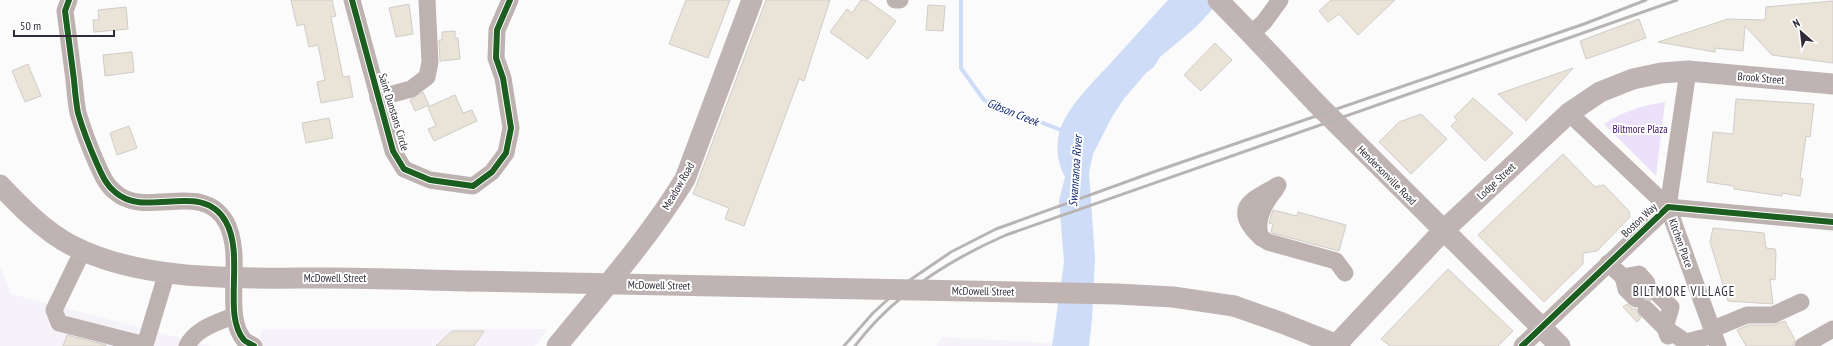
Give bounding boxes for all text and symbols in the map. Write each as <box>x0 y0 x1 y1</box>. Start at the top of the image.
scale bar <box>14 12 114 38</box>
north arrow <box>1781 12 1821 52</box>
text: N <box>1790 16 1802 31</box>
text: 50 m <box>20 18 41 33</box>
street label: Brook Street <box>1737 69 1785 87</box>
street label: Saint Dunstans Circle <box>376 71 413 153</box>
water label: Gibson Creek <box>985 95 1042 130</box>
park label: Biltmore Plaza <box>1612 122 1668 136</box>
water label: Swannanoa River <box>1065 133 1085 207</box>
street label: Hendersonville Road <box>1354 142 1420 208</box>
street label: Meadow Road <box>659 159 697 212</box>
street label: Lodge Street <box>1474 160 1518 202</box>
street label: Boston Way <box>1618 199 1660 240</box>
street label: Kitchen Place <box>1666 216 1697 270</box>
street label: McDowell Street <box>304 271 366 285</box>
street label: McDowell Street <box>628 277 690 293</box>
street label: McDowell Street <box>952 283 1014 299</box>
district label: BILTMORE VILLAGE <box>1633 283 1735 300</box>

